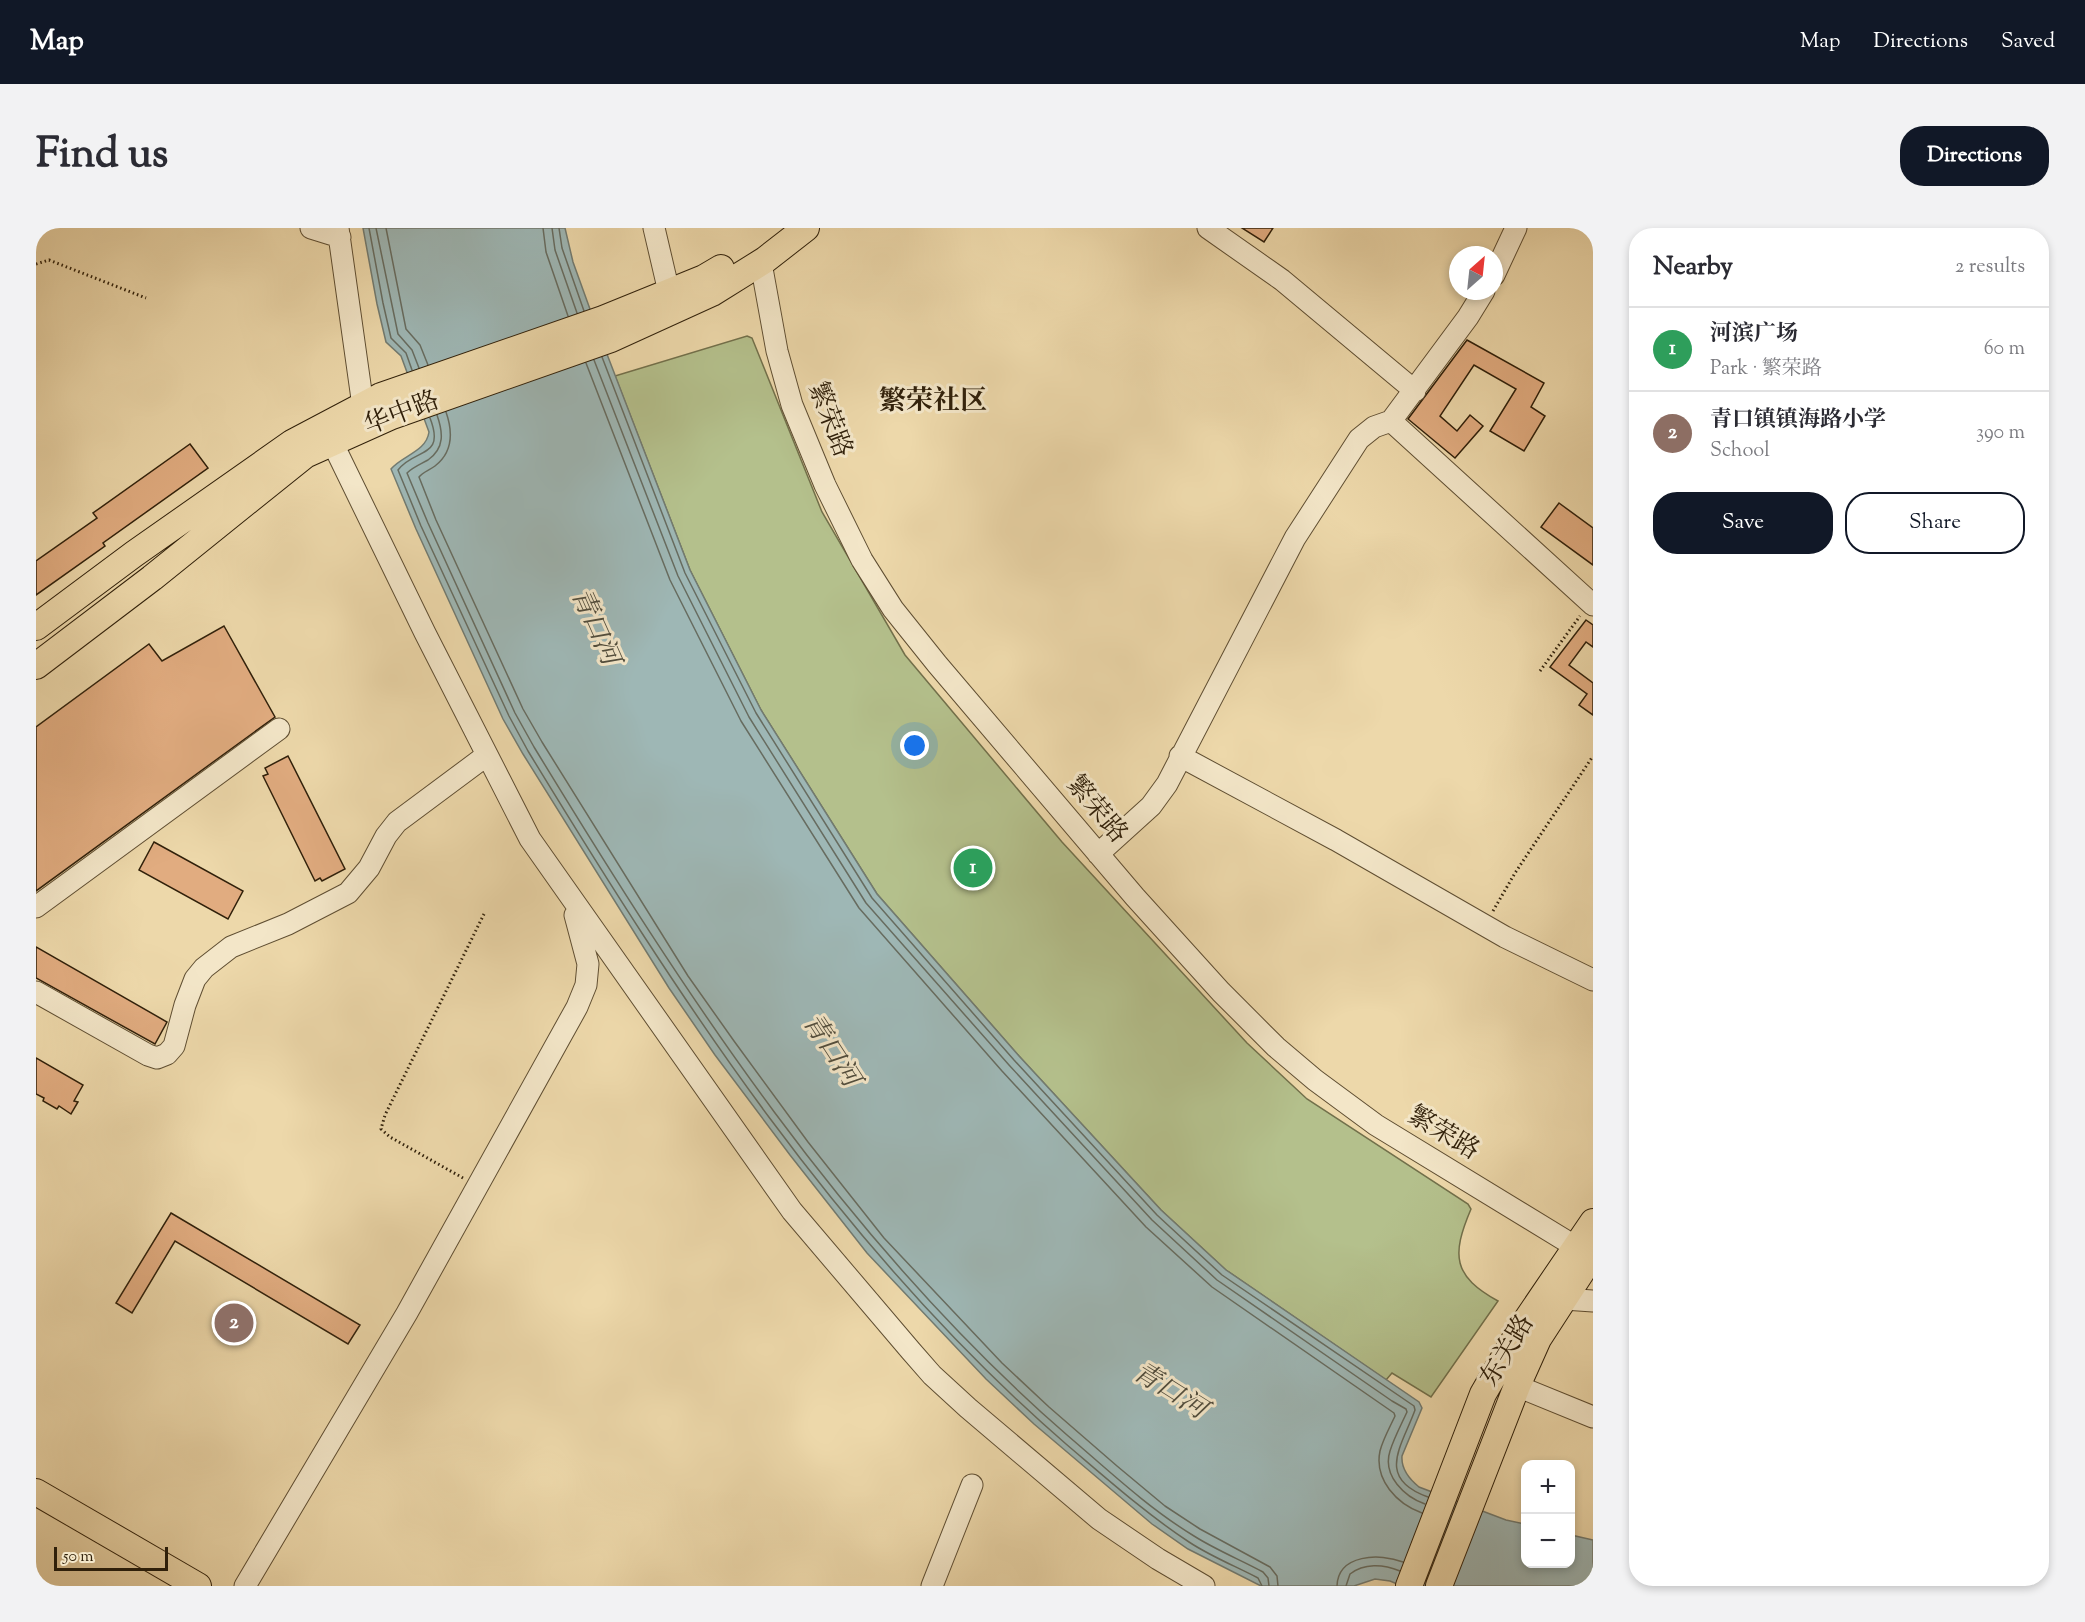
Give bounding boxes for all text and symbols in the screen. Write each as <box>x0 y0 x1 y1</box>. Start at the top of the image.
text: Map <box>30 22 84 62</box>
text: Map <box>1800 27 1840 57</box>
text: Directions <box>1873 27 1968 57</box>
text: Saved <box>2001 27 2055 57</box>
text: Find us <box>36 126 168 186</box>
button: Directions <box>1900 126 2049 186</box>
north arrow <box>1449 246 1503 300</box>
text: Nearby <box>1653 249 1733 286</box>
text: 2 results <box>1955 253 2025 282</box>
text: 河滨广场 <box>1710 319 1798 351</box>
text: 1 <box>1669 335 1676 364</box>
text: 60 m <box>1984 335 2025 364</box>
text: Park · 繁荣路 <box>1710 355 1822 384</box>
street label: 繁荣路 <box>798 377 860 463</box>
street label: 华中路 <box>359 383 445 445</box>
district label: 繁荣社区 <box>879 383 987 422</box>
text: 青口镇镇海路小学 <box>1710 405 1886 437</box>
text: 2 <box>1668 419 1677 448</box>
text: 390 m <box>1976 419 2025 448</box>
text: School <box>1710 437 1770 466</box>
button: Save <box>1653 492 1833 554</box>
button: Share <box>1845 492 2025 554</box>
water label: 青口河 <box>560 582 630 676</box>
your location <box>900 731 929 760</box>
street label: 繁荣路 <box>1057 768 1135 852</box>
pin: 1 <box>954 846 992 890</box>
water label: 青口河 <box>792 1006 871 1100</box>
street label: 繁荣路 <box>1400 1098 1486 1170</box>
pin: 2 <box>214 1300 254 1346</box>
street label: 东关路 <box>1472 1308 1544 1394</box>
water label: 青口河 <box>1124 1354 1218 1433</box>
map controls <box>1521 1460 1575 1568</box>
button: + <box>1521 1460 1575 1514</box>
button: − <box>1521 1514 1575 1568</box>
scale bar <box>54 1544 168 1572</box>
text: 50 m <box>63 1546 94 1569</box>

